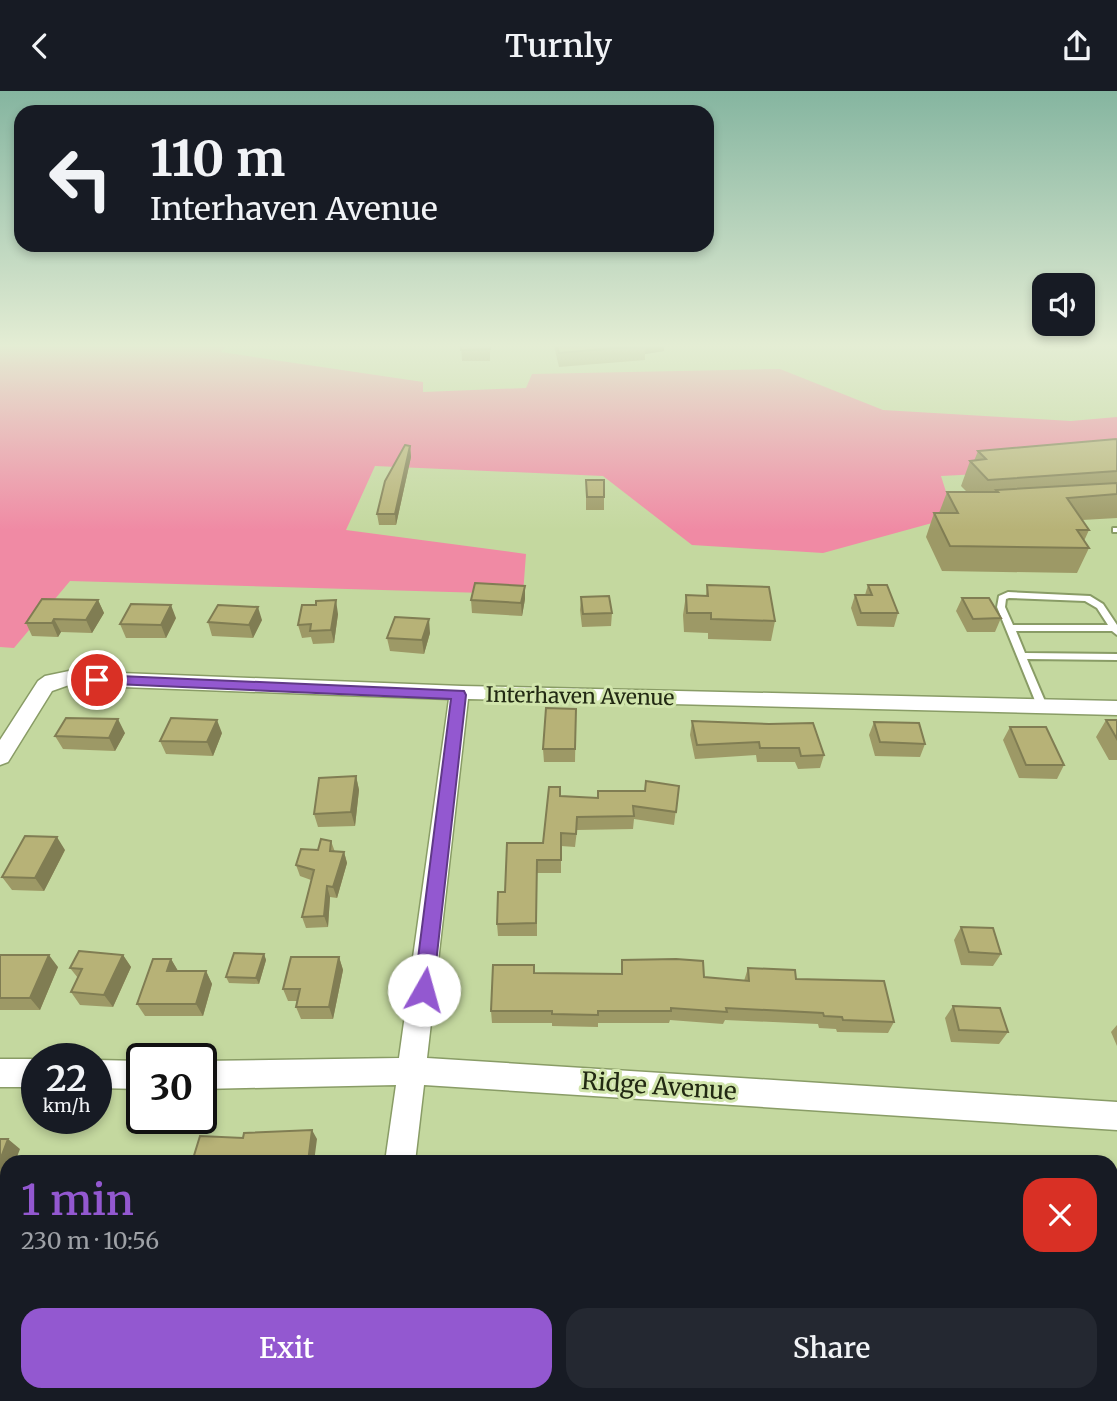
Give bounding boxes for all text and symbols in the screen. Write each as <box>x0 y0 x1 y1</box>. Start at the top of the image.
text: Turnly <box>505 26 612 66</box>
icon: back <box>21 27 59 65</box>
icon: share <box>1058 27 1096 65</box>
text: 110 m <box>150 128 285 189</box>
icon: left <box>35 133 126 224</box>
text: Interhaven Avenue <box>150 189 438 229</box>
map controls <box>1032 273 1095 336</box>
button: sound <box>1032 273 1095 336</box>
pin <box>67 650 127 710</box>
icon: arrive <box>78 661 116 699</box>
street label: Interhaven Avenue <box>485 681 675 711</box>
position arrow <box>387 953 461 1027</box>
speed limit sign: 30 <box>126 1043 217 1134</box>
text: 22 <box>46 1057 87 1101</box>
street label: Ridge Avenue <box>580 1065 738 1107</box>
text: km/h <box>43 1094 90 1117</box>
text: 1 min <box>21 1174 134 1226</box>
button: close <box>1023 1178 1097 1252</box>
text: 230 m · 10:56 <box>21 1226 159 1255</box>
button: Exit <box>21 1308 552 1388</box>
button: Share <box>566 1308 1097 1388</box>

